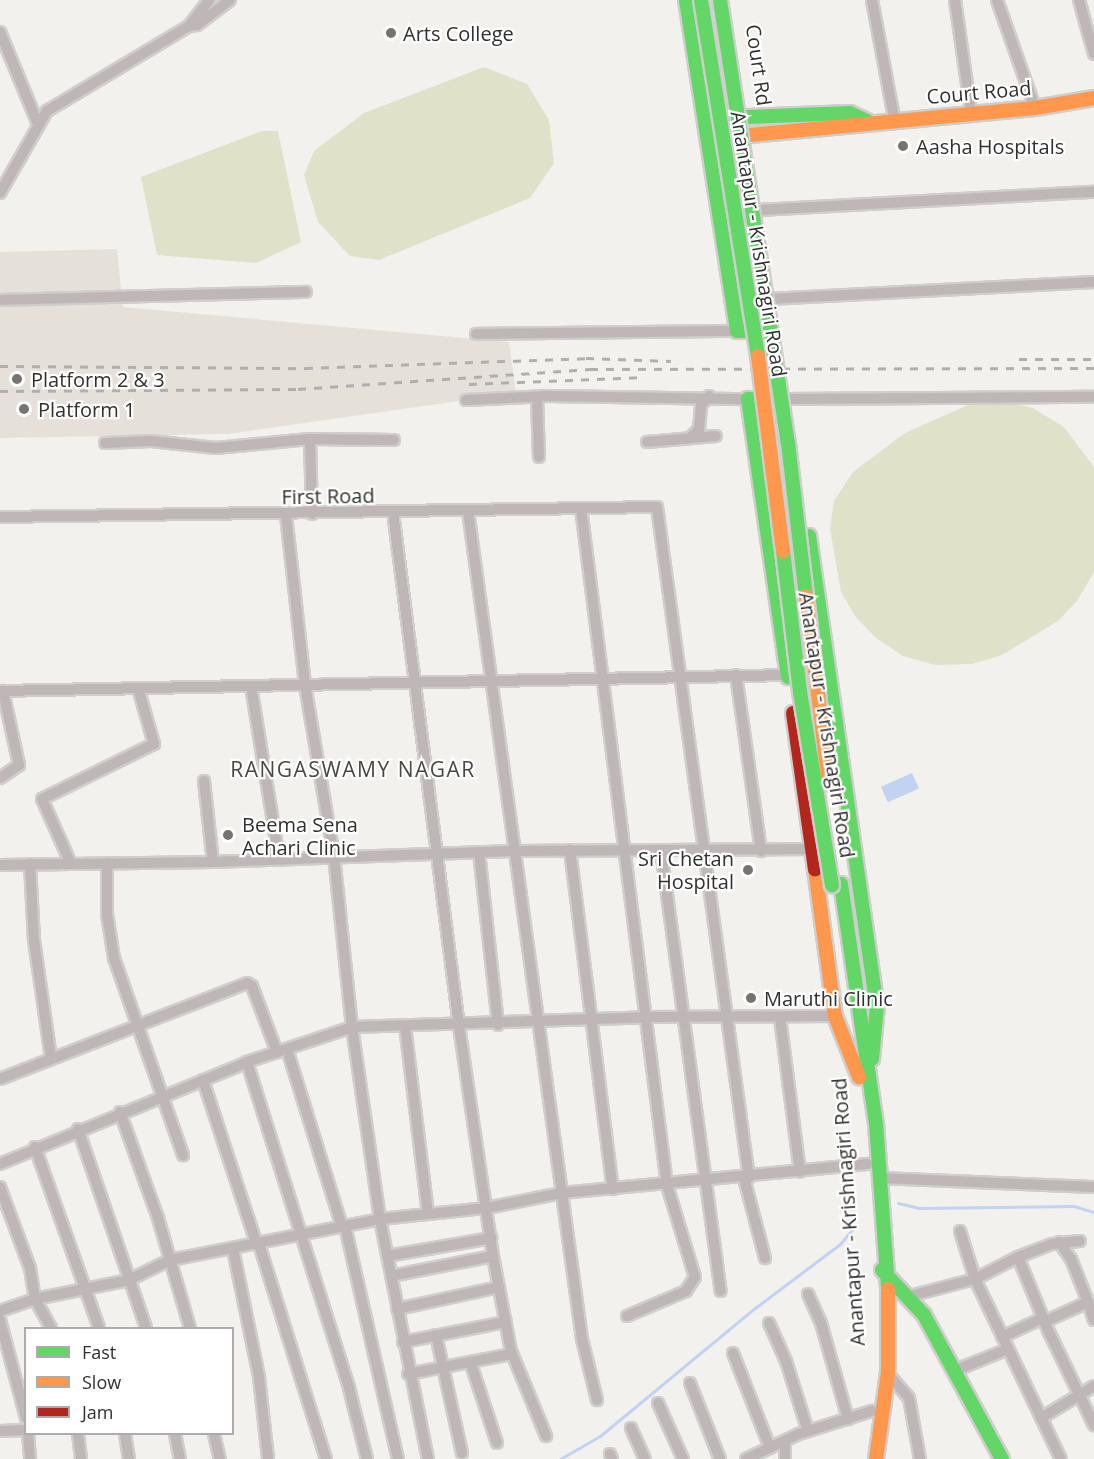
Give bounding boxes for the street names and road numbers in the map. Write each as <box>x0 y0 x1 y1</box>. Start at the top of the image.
street label: Court Rd <box>741 23 777 107</box>
street label: Court Road <box>926 75 1032 109</box>
street label: Anantapur - Krishnagiri Road <box>726 109 792 379</box>
street label: First Road <box>281 483 375 509</box>
street label: Anantapur - Krishnagiri Road <box>794 590 860 860</box>
street label: Anantapur - Krishnagiri Road <box>827 1077 869 1347</box>

